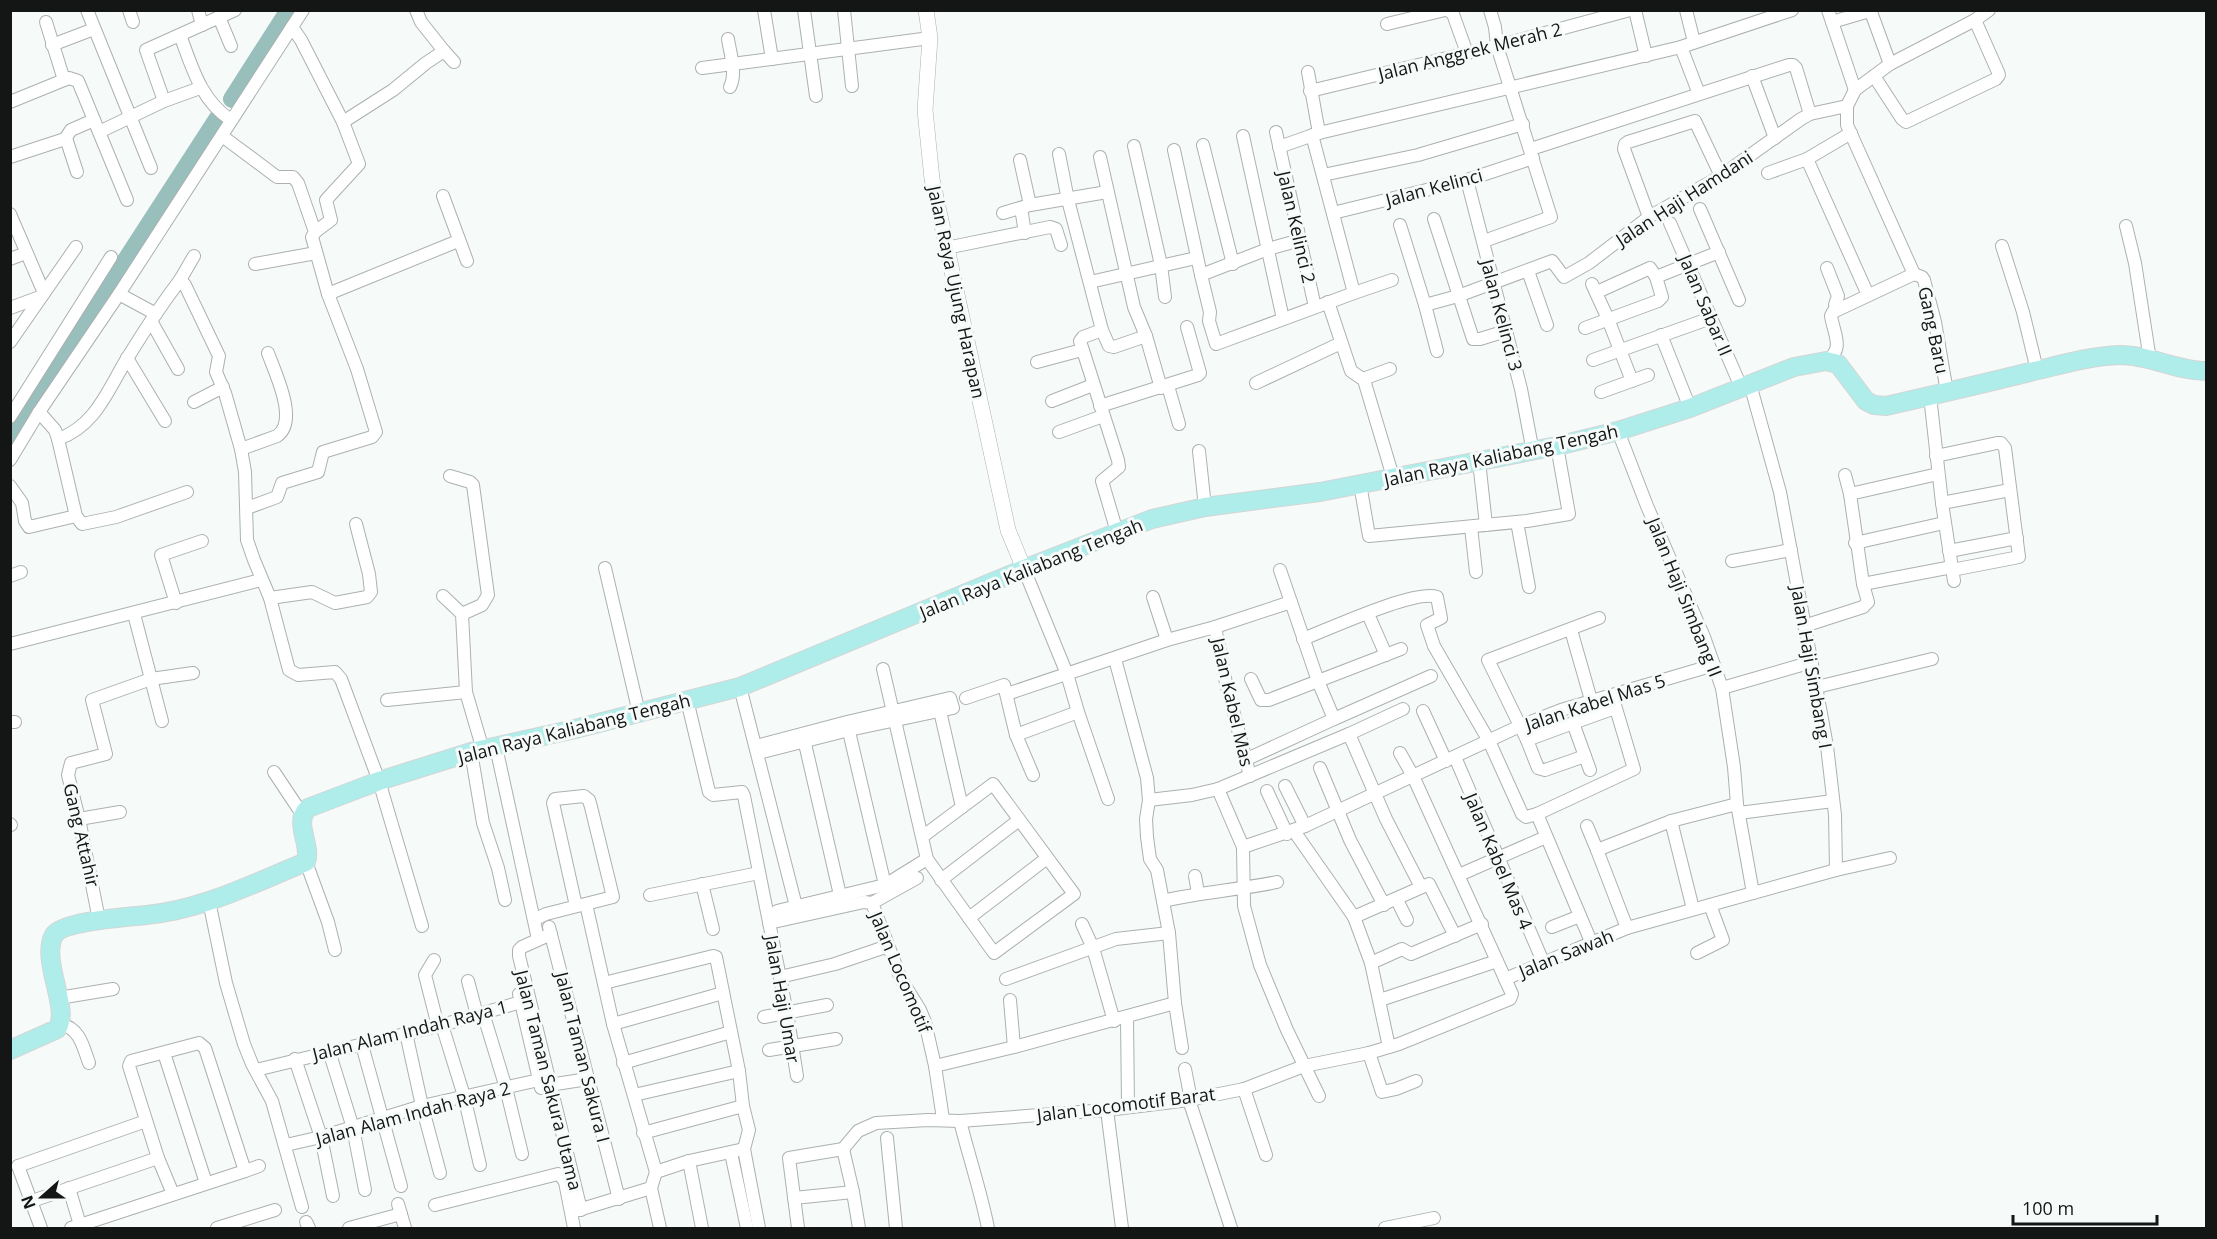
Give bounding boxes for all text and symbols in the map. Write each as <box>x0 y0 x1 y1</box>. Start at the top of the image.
street label: Jalan Anggrek Merah 2 <box>1374 17 1564 86</box>
street label: Jalan Haji Hamdani <box>1609 145 1757 252</box>
street label: Jalan Kelinci <box>1381 163 1485 212</box>
street label: Jalan Kelinci 2 <box>1272 167 1322 285</box>
street label: Jalan Raya Ujung Harapan <box>922 182 991 401</box>
street label: Jalan Sabar II <box>1673 249 1738 359</box>
street label: Jalan Kelinci 3 <box>1475 255 1528 373</box>
street label: Gang Baru <box>1913 284 1955 376</box>
street label: Jalan Raya Kaliabang Tengah <box>1380 418 1620 492</box>
street label: Jalan Raya Kaliabang Tengah <box>914 512 1146 625</box>
street label: Jalan Haji Simbang II <box>1641 512 1728 680</box>
street label: Jalan Haji Simbang I <box>1786 582 1838 750</box>
street label: Jalan Kabel Mas <box>1206 633 1259 769</box>
street label: Jalan Kabel Mas 5 <box>1520 668 1668 737</box>
street label: Jalan Raya Kaliabang Tengah <box>453 688 693 769</box>
street label: Gang Attahir <box>58 781 106 890</box>
street label: Jalan Kabel Mas 4 <box>1459 787 1539 933</box>
street label: Jalan Locomotif <box>864 906 938 1037</box>
street label: Jalan Sawah <box>1513 923 1617 984</box>
street label: Jalan Haji Umar <box>760 931 806 1065</box>
street label: Jalan Taman Sakura Utama <box>510 966 588 1193</box>
street label: Jalan Taman Sakura I <box>550 967 616 1145</box>
street label: Jalan Alam Indah Raya 1 <box>308 994 510 1066</box>
street label: Jalan Alam Indah Raya 2 <box>311 1075 513 1151</box>
street label: Jalan Locomotif Barat <box>1034 1081 1216 1127</box>
north arrow <box>12 1167 72 1227</box>
scale bar <box>2013 1188 2157 1226</box>
text: N <box>15 1192 41 1212</box>
text: 100 m <box>2022 1196 2074 1220</box>

